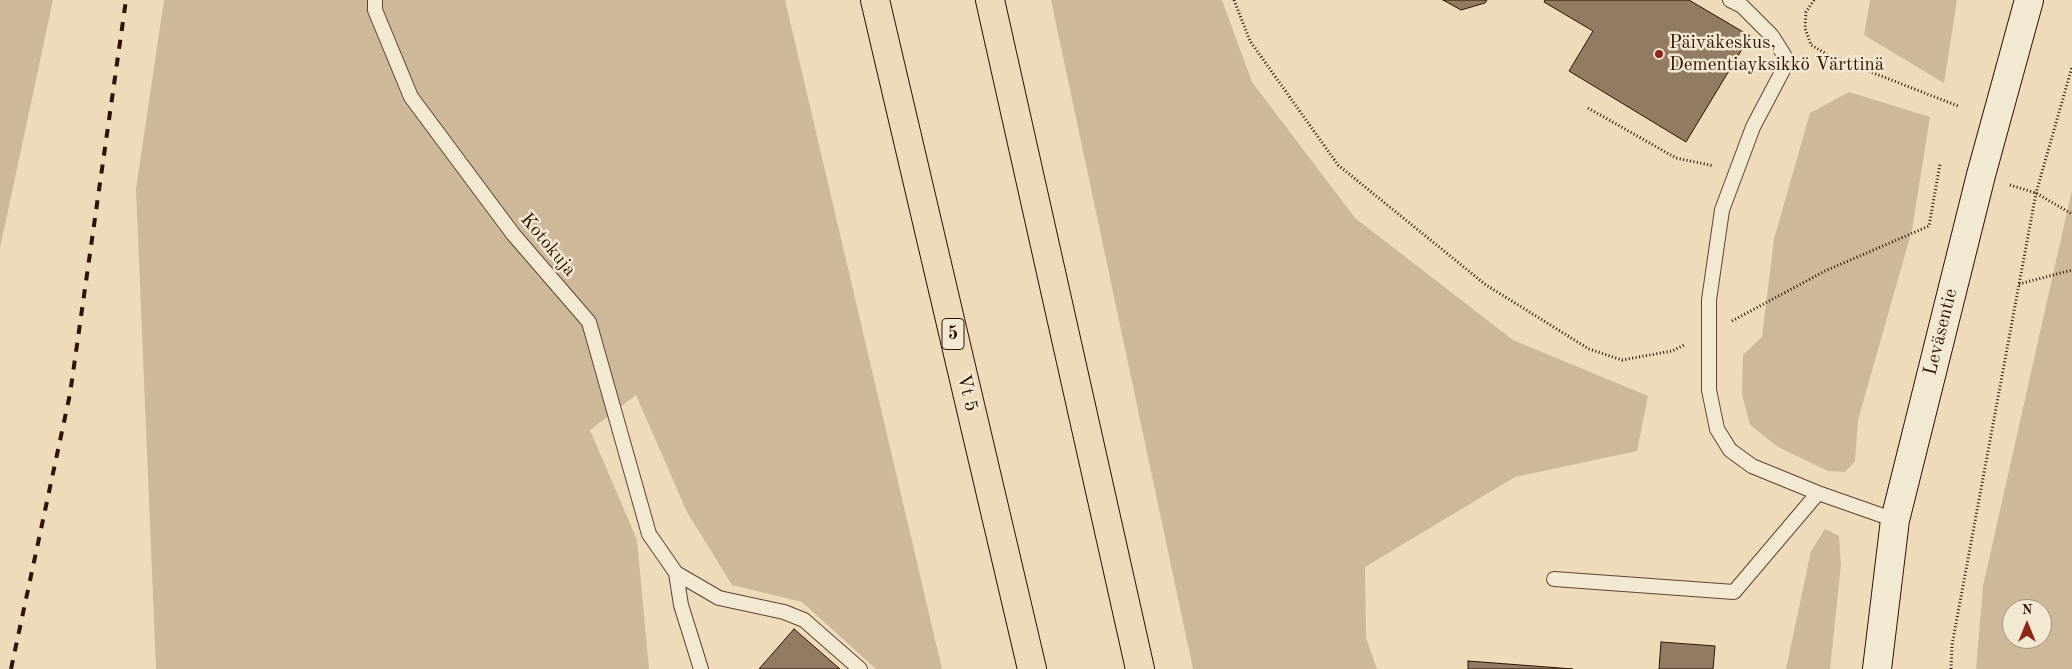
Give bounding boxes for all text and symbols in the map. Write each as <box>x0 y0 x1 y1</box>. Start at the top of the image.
place label: Päiväkeskus, Dementiayksikkö Värttinä <box>1669 32 1884 76</box>
marker: Päiväkeskus, Dementiayksikkö Värttinä <box>1653 48 1665 60</box>
street label: Kotokuja <box>515 209 581 281</box>
street label: Leväsentie <box>1919 286 1963 378</box>
road number: 5 <box>942 318 964 349</box>
street label: Vt 5 <box>952 372 982 414</box>
north arrow <box>2002 599 2052 649</box>
text: N <box>2022 603 2032 617</box>

